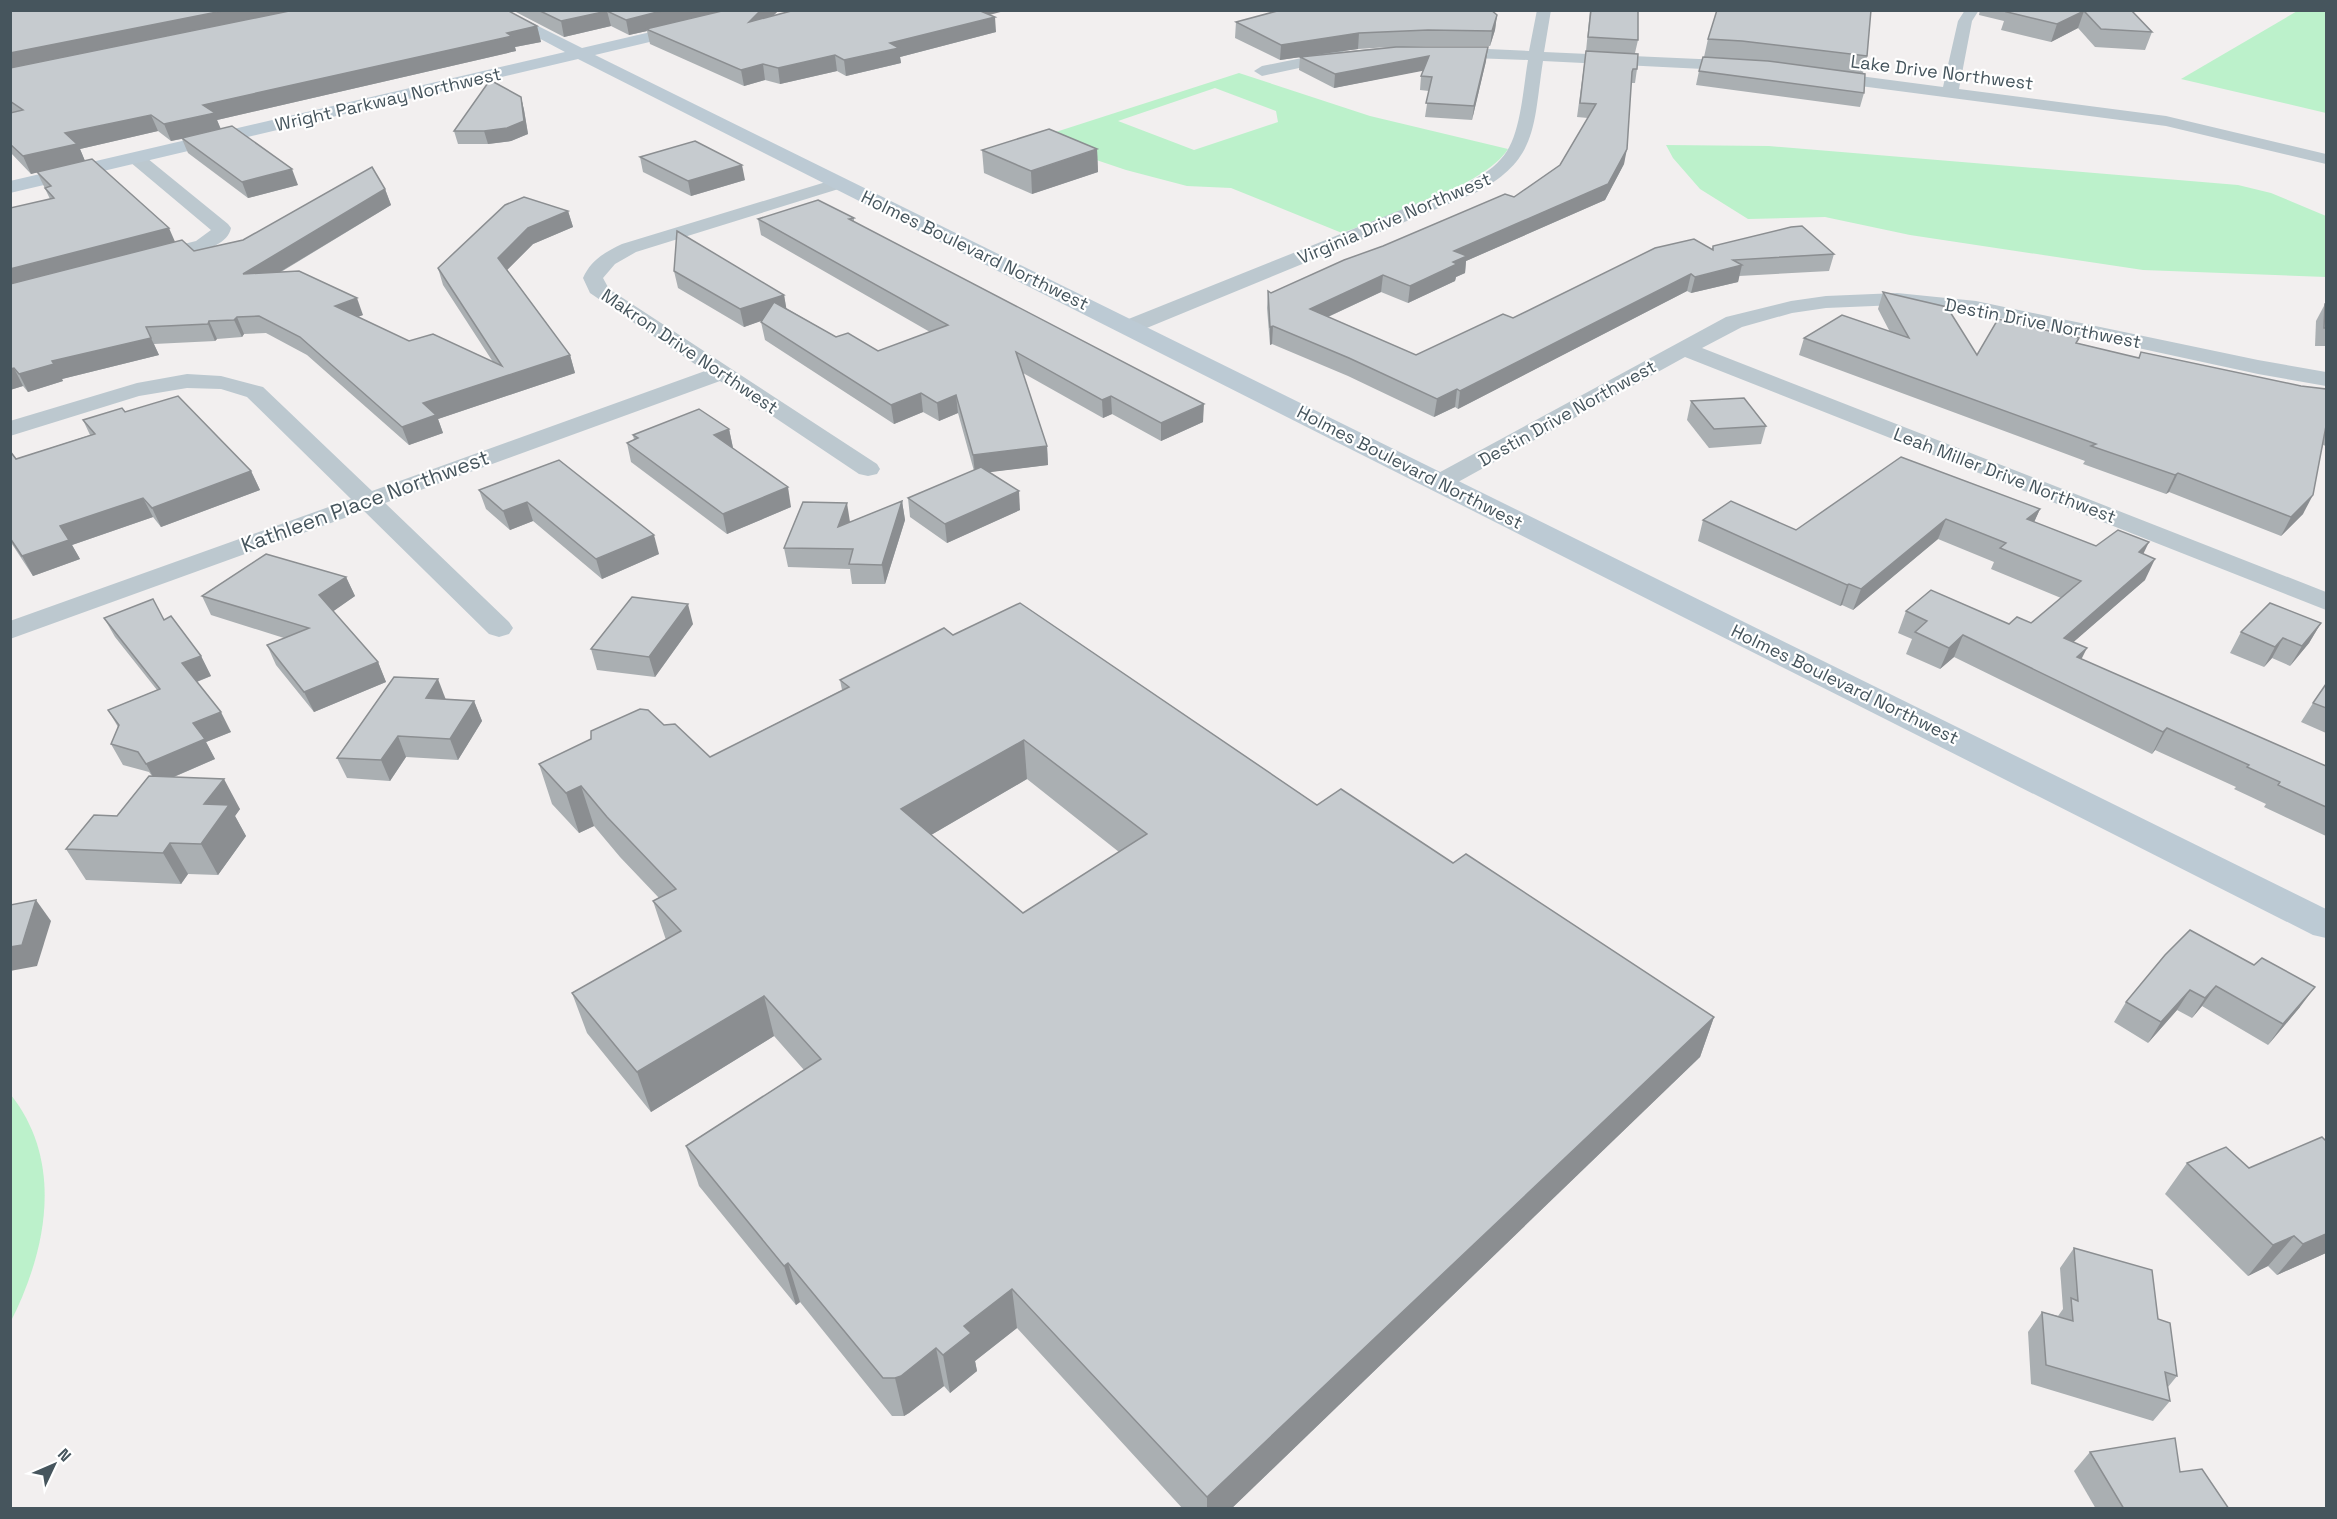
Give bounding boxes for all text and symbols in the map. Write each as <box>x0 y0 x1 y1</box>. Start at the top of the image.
street label: Lake Drive Northwest <box>1849 49 2035 95</box>
street label: Wright Parkway Northwest <box>273 62 503 136</box>
street label: Virginia Drive Northwest <box>1294 167 1494 269</box>
street label: Holmes Boulevard Northwest <box>857 185 1093 315</box>
street label: Makron Drive Northwest <box>597 283 783 419</box>
street label: Destin Drive Northwest <box>1943 293 2143 353</box>
street label: Destin Drive Northwest <box>1474 355 1660 471</box>
street label: Holmes Boulevard Northwest <box>1293 400 1527 534</box>
street label: Leah Miller Drive Northwest <box>1890 422 2120 528</box>
street label: Kathleen Place Northwest <box>237 444 493 558</box>
street label: Holmes Boulevard Northwest <box>1727 619 1963 749</box>
north arrow <box>24 1435 84 1495</box>
text: N <box>53 1444 76 1466</box>

